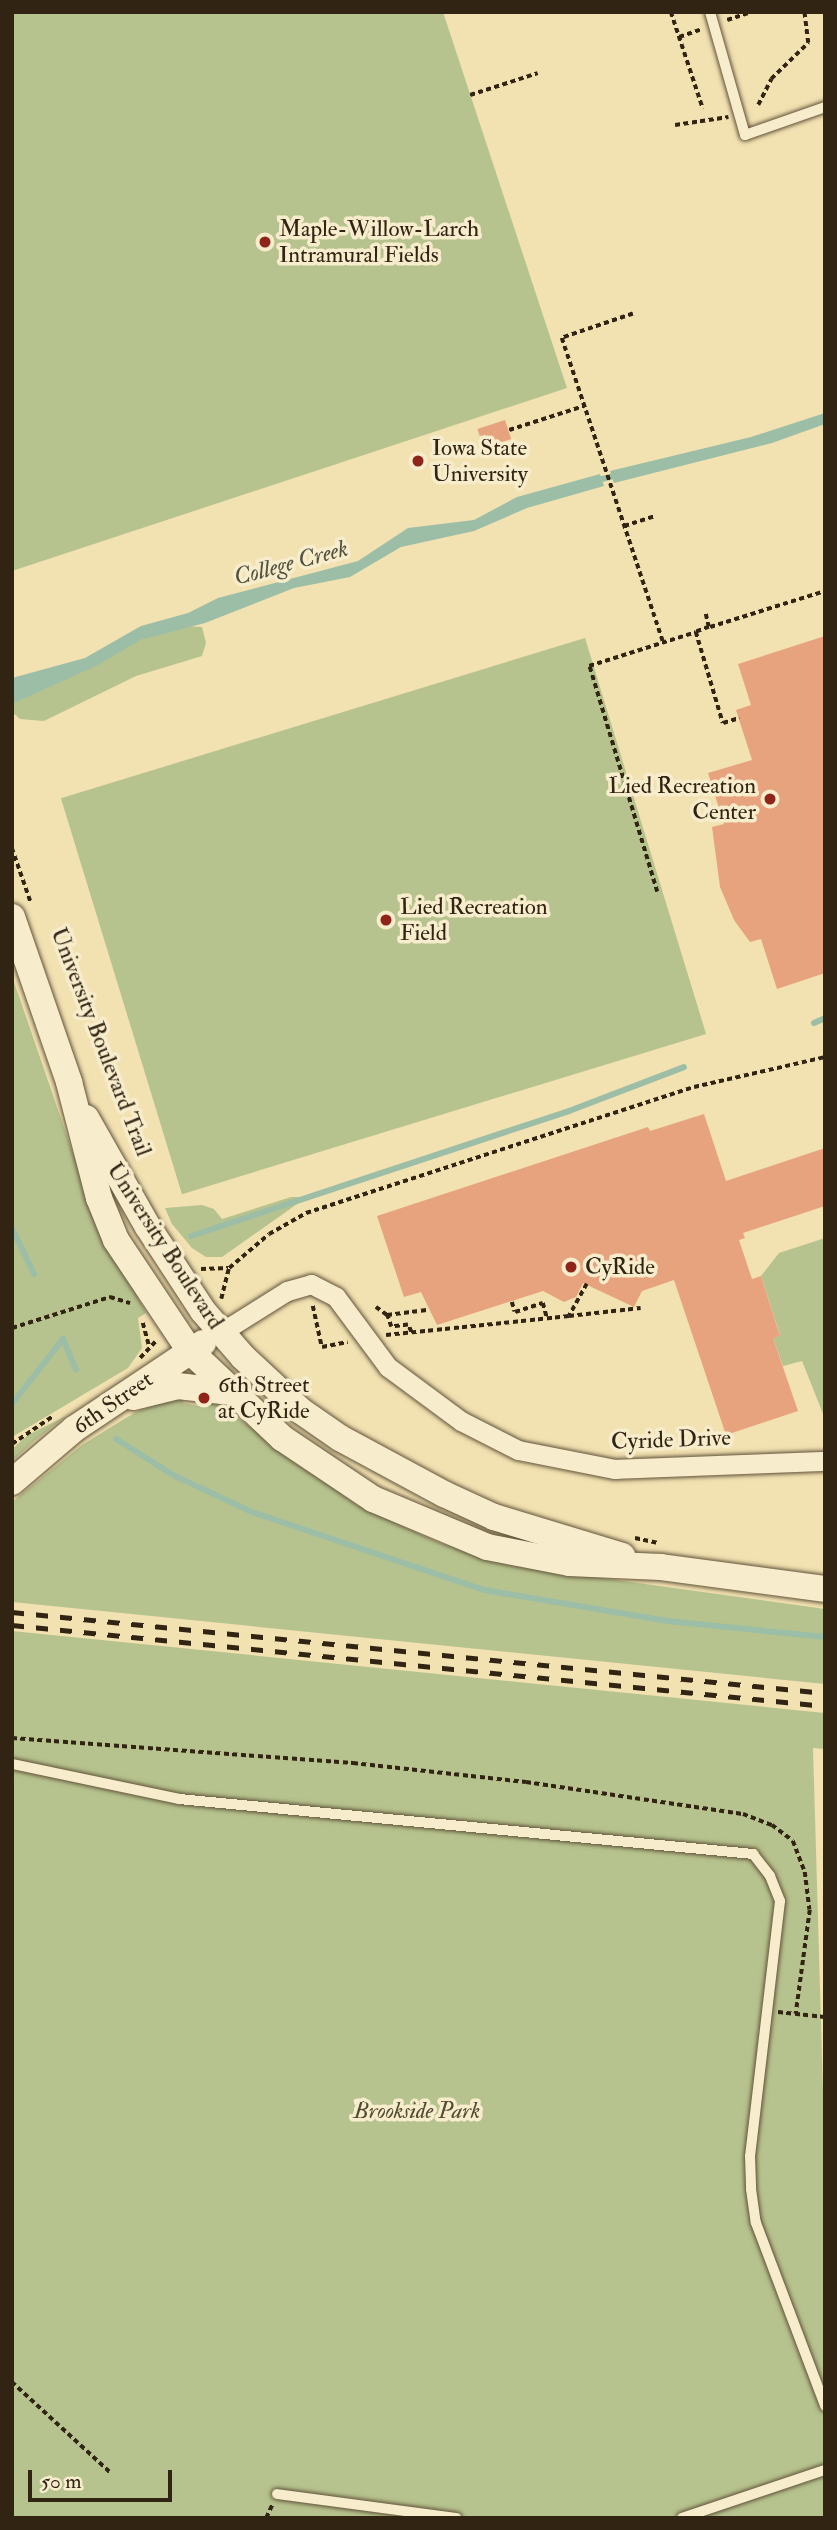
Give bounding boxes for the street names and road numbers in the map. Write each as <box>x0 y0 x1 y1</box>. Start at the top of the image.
street label: University Boulevard Trail <box>45 924 157 1160</box>
street label: University Boulevard <box>101 1157 229 1335</box>
street label: 6th Street <box>68 1365 158 1441</box>
street label: Cyride Drive <box>611 1424 731 1456</box>

